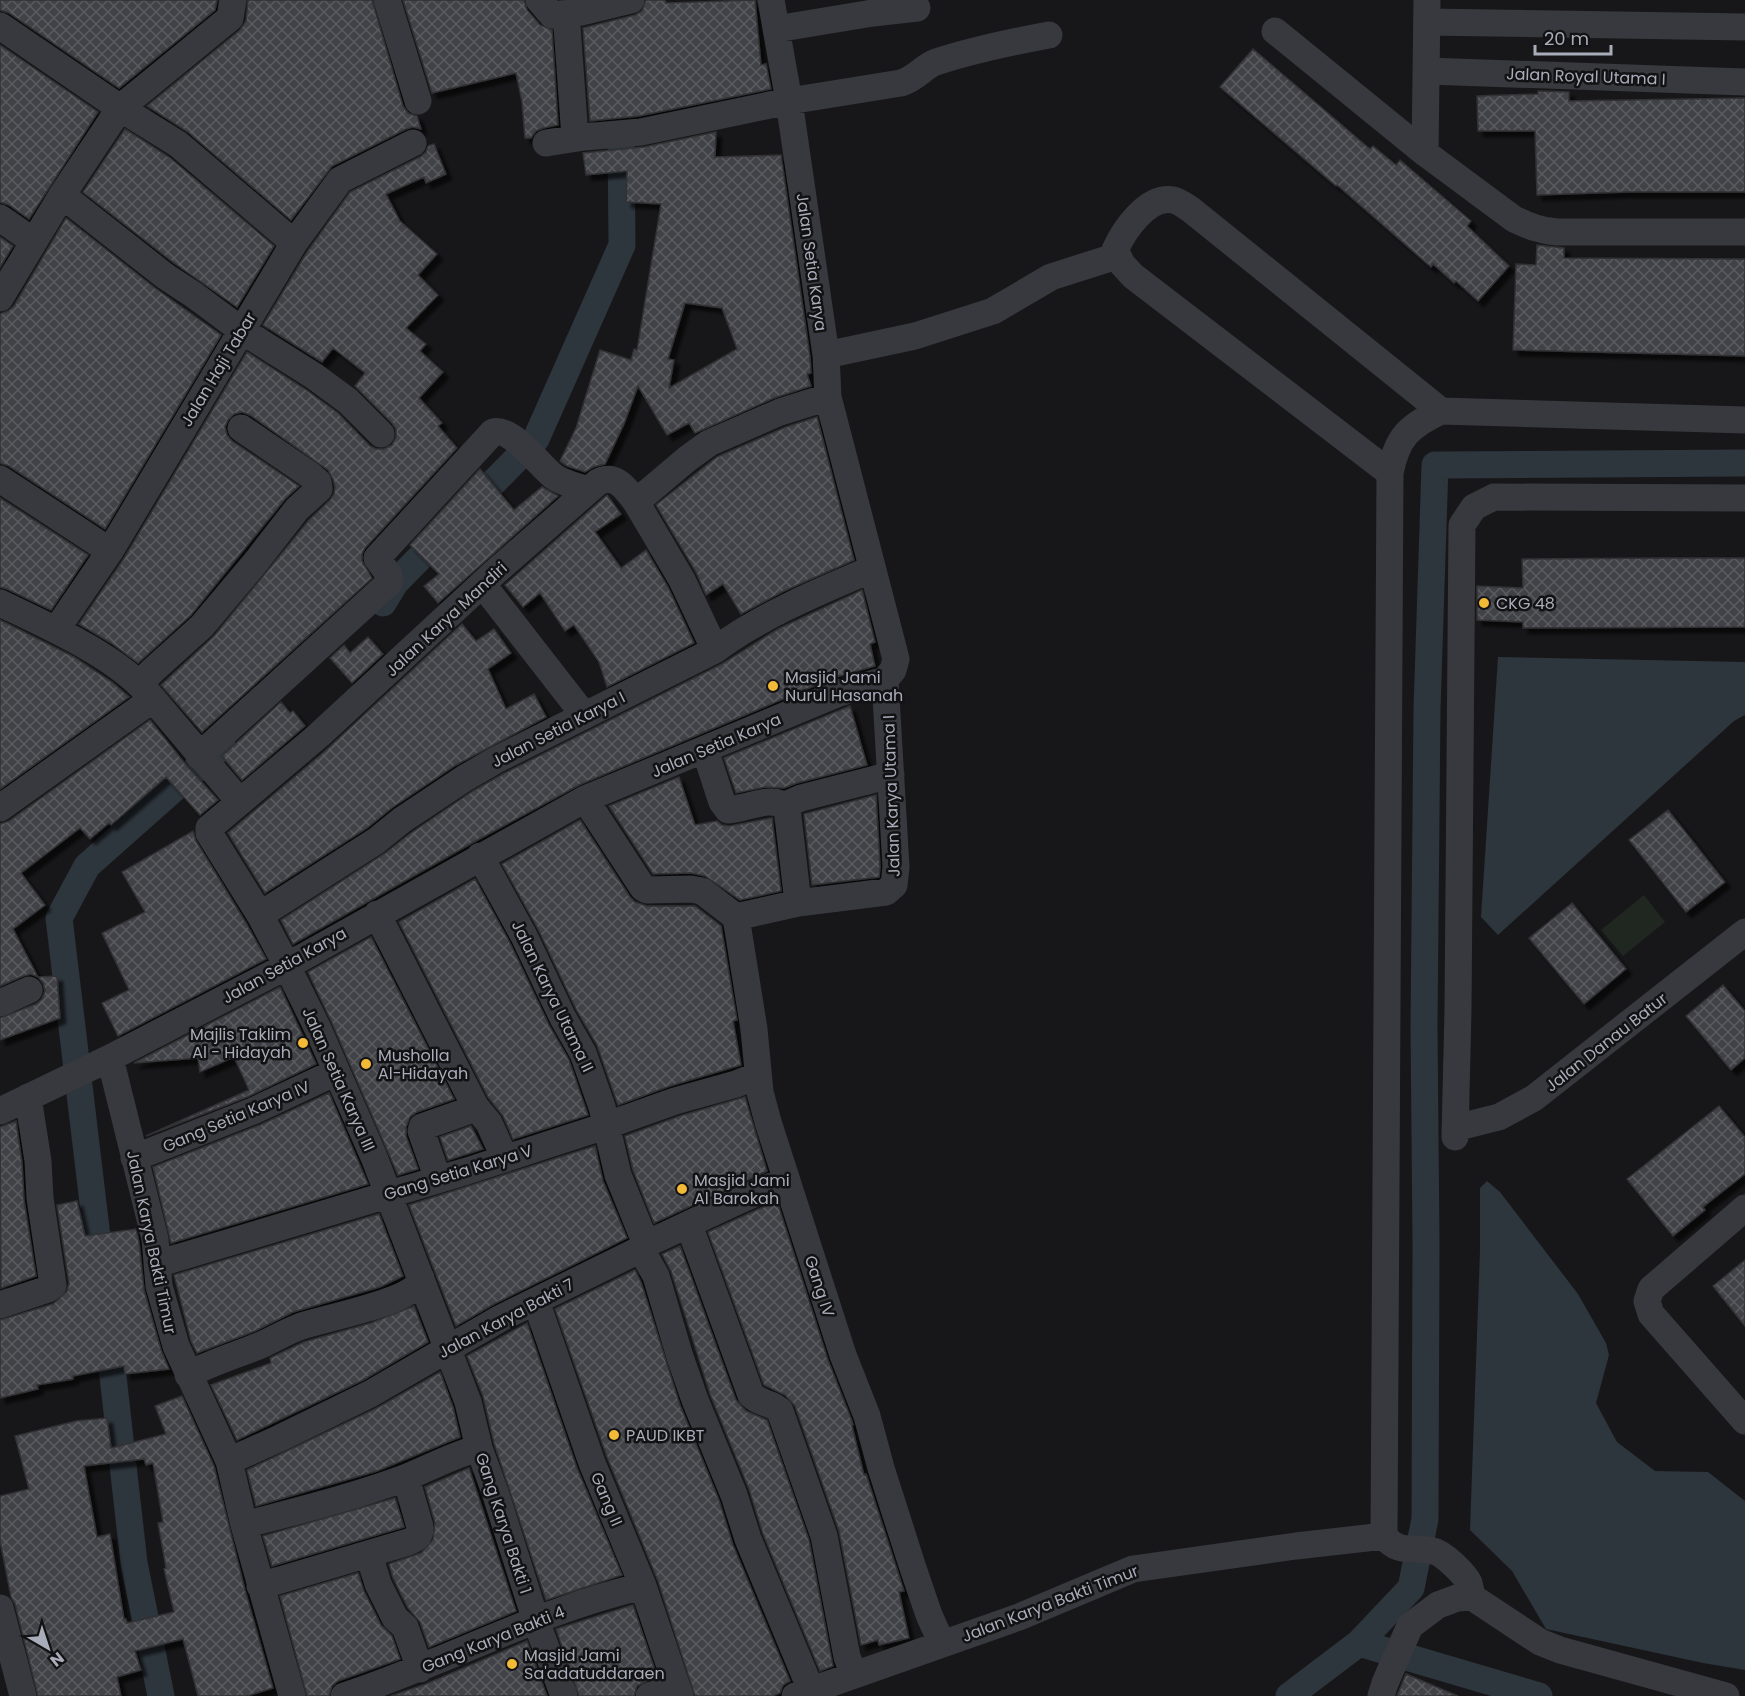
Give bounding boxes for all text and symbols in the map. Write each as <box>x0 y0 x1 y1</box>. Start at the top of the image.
scale bar <box>1535 18 1612 56</box>
text: 20 m <box>1544 26 1589 51</box>
street label: Jalan Royal Utama I <box>1506 62 1666 91</box>
street label: Jalan Setia Karya <box>790 192 833 332</box>
street label: Jalan Haji Tabar <box>175 308 262 431</box>
street label: Jalan Karya Mandiri <box>381 557 512 682</box>
place label: CKG 48 <box>1496 592 1555 615</box>
marker: CKG 48 <box>1477 596 1491 610</box>
place label: Masjid Jami Nurul Hasanah <box>785 666 903 707</box>
marker: Masjid Jami Nurul Hasanah <box>766 679 780 693</box>
street label: Jalan Setia Karya I <box>487 686 629 773</box>
street label: Jalan Setia Karya <box>648 708 785 783</box>
street label: Jalan Karya Utama I <box>877 715 906 877</box>
street label: Jalan Karya Utama II <box>506 917 599 1076</box>
street label: Jalan Setia Karya <box>218 922 351 1009</box>
street label: Jalan Danau Batur <box>1541 987 1672 1097</box>
street label: Jalan Setia Karya III <box>297 1004 381 1155</box>
place label: Majlis Taklim Al - Hidayah <box>190 1023 291 1064</box>
marker: Majlis Taklim Al - Hidayah <box>296 1036 310 1050</box>
place label: Musholla Al-Hidayah <box>378 1044 468 1085</box>
marker: Musholla Al-Hidayah <box>359 1057 373 1071</box>
street label: Gang Setia Karya IV <box>159 1075 314 1158</box>
street label: Gang Setia Karya V <box>381 1139 535 1206</box>
street label: Jalan Karya Bakti Timur <box>121 1148 182 1336</box>
place label: Masjid Jami Al Barokah <box>694 1169 790 1210</box>
marker: Masjid Jami Al Barokah <box>675 1182 689 1196</box>
street label: Gang IV <box>799 1252 840 1320</box>
street label: Jalan Karya Bakti 7 <box>434 1273 578 1364</box>
place label: PAUD IKBT <box>626 1424 705 1447</box>
marker: PAUD IKBT <box>607 1428 621 1442</box>
street label: Gang Karya Bakti 1 <box>470 1450 537 1597</box>
street label: Gang II <box>585 1469 628 1530</box>
street label: Jalan Karya Bakti Timur <box>959 1559 1142 1648</box>
street label: Gang Karya Bakti 4 <box>418 1600 568 1679</box>
north arrow <box>18 1618 78 1678</box>
place label: Masjid Jami Sa'adatuddaraen <box>524 1644 665 1685</box>
text: N <box>45 1647 69 1672</box>
marker: Masjid Jami Sa'adatuddaraen <box>505 1657 519 1671</box>

